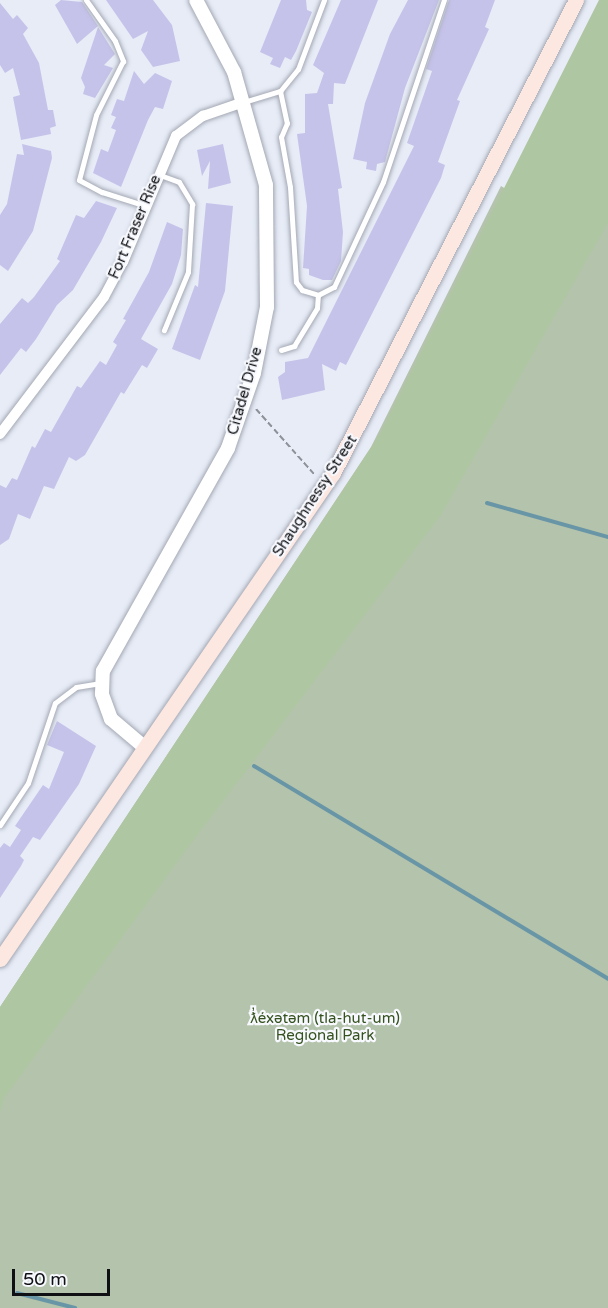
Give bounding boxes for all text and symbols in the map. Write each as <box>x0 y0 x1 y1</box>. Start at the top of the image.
street label: Fort Fraser Rise <box>105 172 165 282</box>
street label: Citadel Drive <box>224 345 266 437</box>
street label: Shaughnessy Street <box>269 432 361 560</box>
park label: ƛ̓éxətəm (tla-hut-um) Regional Park <box>250 1009 400 1044</box>
scale bar <box>15 1257 112 1295</box>
text: 50 m <box>23 1268 67 1290</box>

